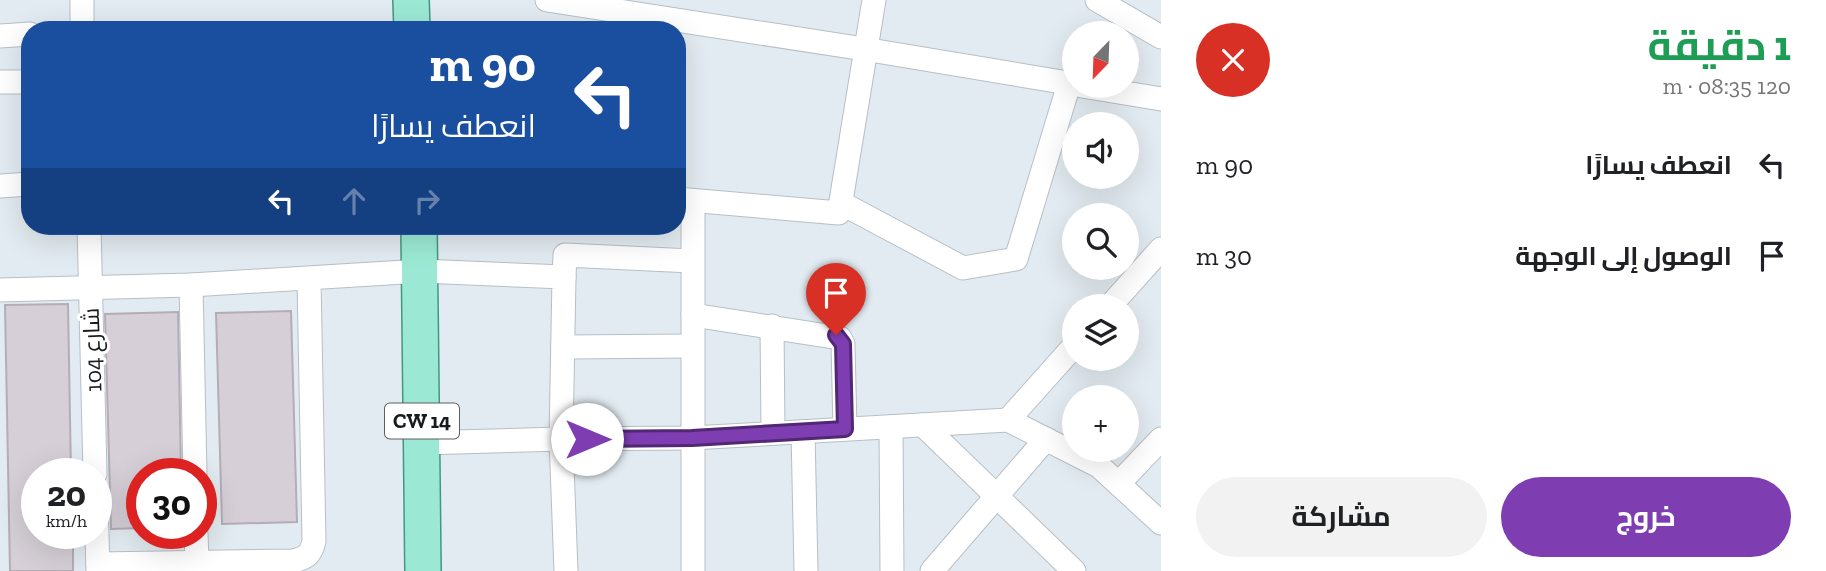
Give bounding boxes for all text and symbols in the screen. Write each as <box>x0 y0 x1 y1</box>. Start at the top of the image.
text: 1 دقيقة <box>1647 20 1791 71</box>
north arrow <box>1062 21 1139 98</box>
map controls <box>1062 21 1139 462</box>
button: close <box>1196 23 1270 97</box>
text: 90 m <box>429 35 536 94</box>
icon: left <box>560 49 651 140</box>
text: 120 m · 08:35 <box>1663 72 1791 100</box>
text: انعطف يسارًا <box>371 107 536 145</box>
button: sound <box>1062 112 1139 189</box>
icon: left <box>1753 146 1791 184</box>
text: 90 m <box>1196 149 1253 181</box>
text: انعطف يسارًا <box>1585 149 1732 181</box>
icon: left <box>262 182 300 220</box>
icon: ahead <box>335 182 373 220</box>
icon: right <box>408 182 446 220</box>
button: search <box>1062 203 1139 280</box>
icon: arrive <box>1753 237 1791 275</box>
text: 30 m <box>1196 240 1252 272</box>
text: الوصول إلى الوجهة <box>1515 240 1732 272</box>
pin <box>806 263 866 335</box>
icon: arrive <box>817 274 855 312</box>
button: layers <box>1062 294 1139 371</box>
street label: شارع 104 <box>77 307 109 393</box>
button: + <box>1062 385 1139 462</box>
position arrow <box>550 402 624 476</box>
road number: CW 14 <box>385 404 459 438</box>
speed limit sign: 30 <box>126 458 217 549</box>
text: 20 <box>47 473 86 515</box>
button: مشاركة <box>1196 477 1487 557</box>
button: خروج <box>1501 477 1791 557</box>
text: km/h <box>46 510 87 532</box>

